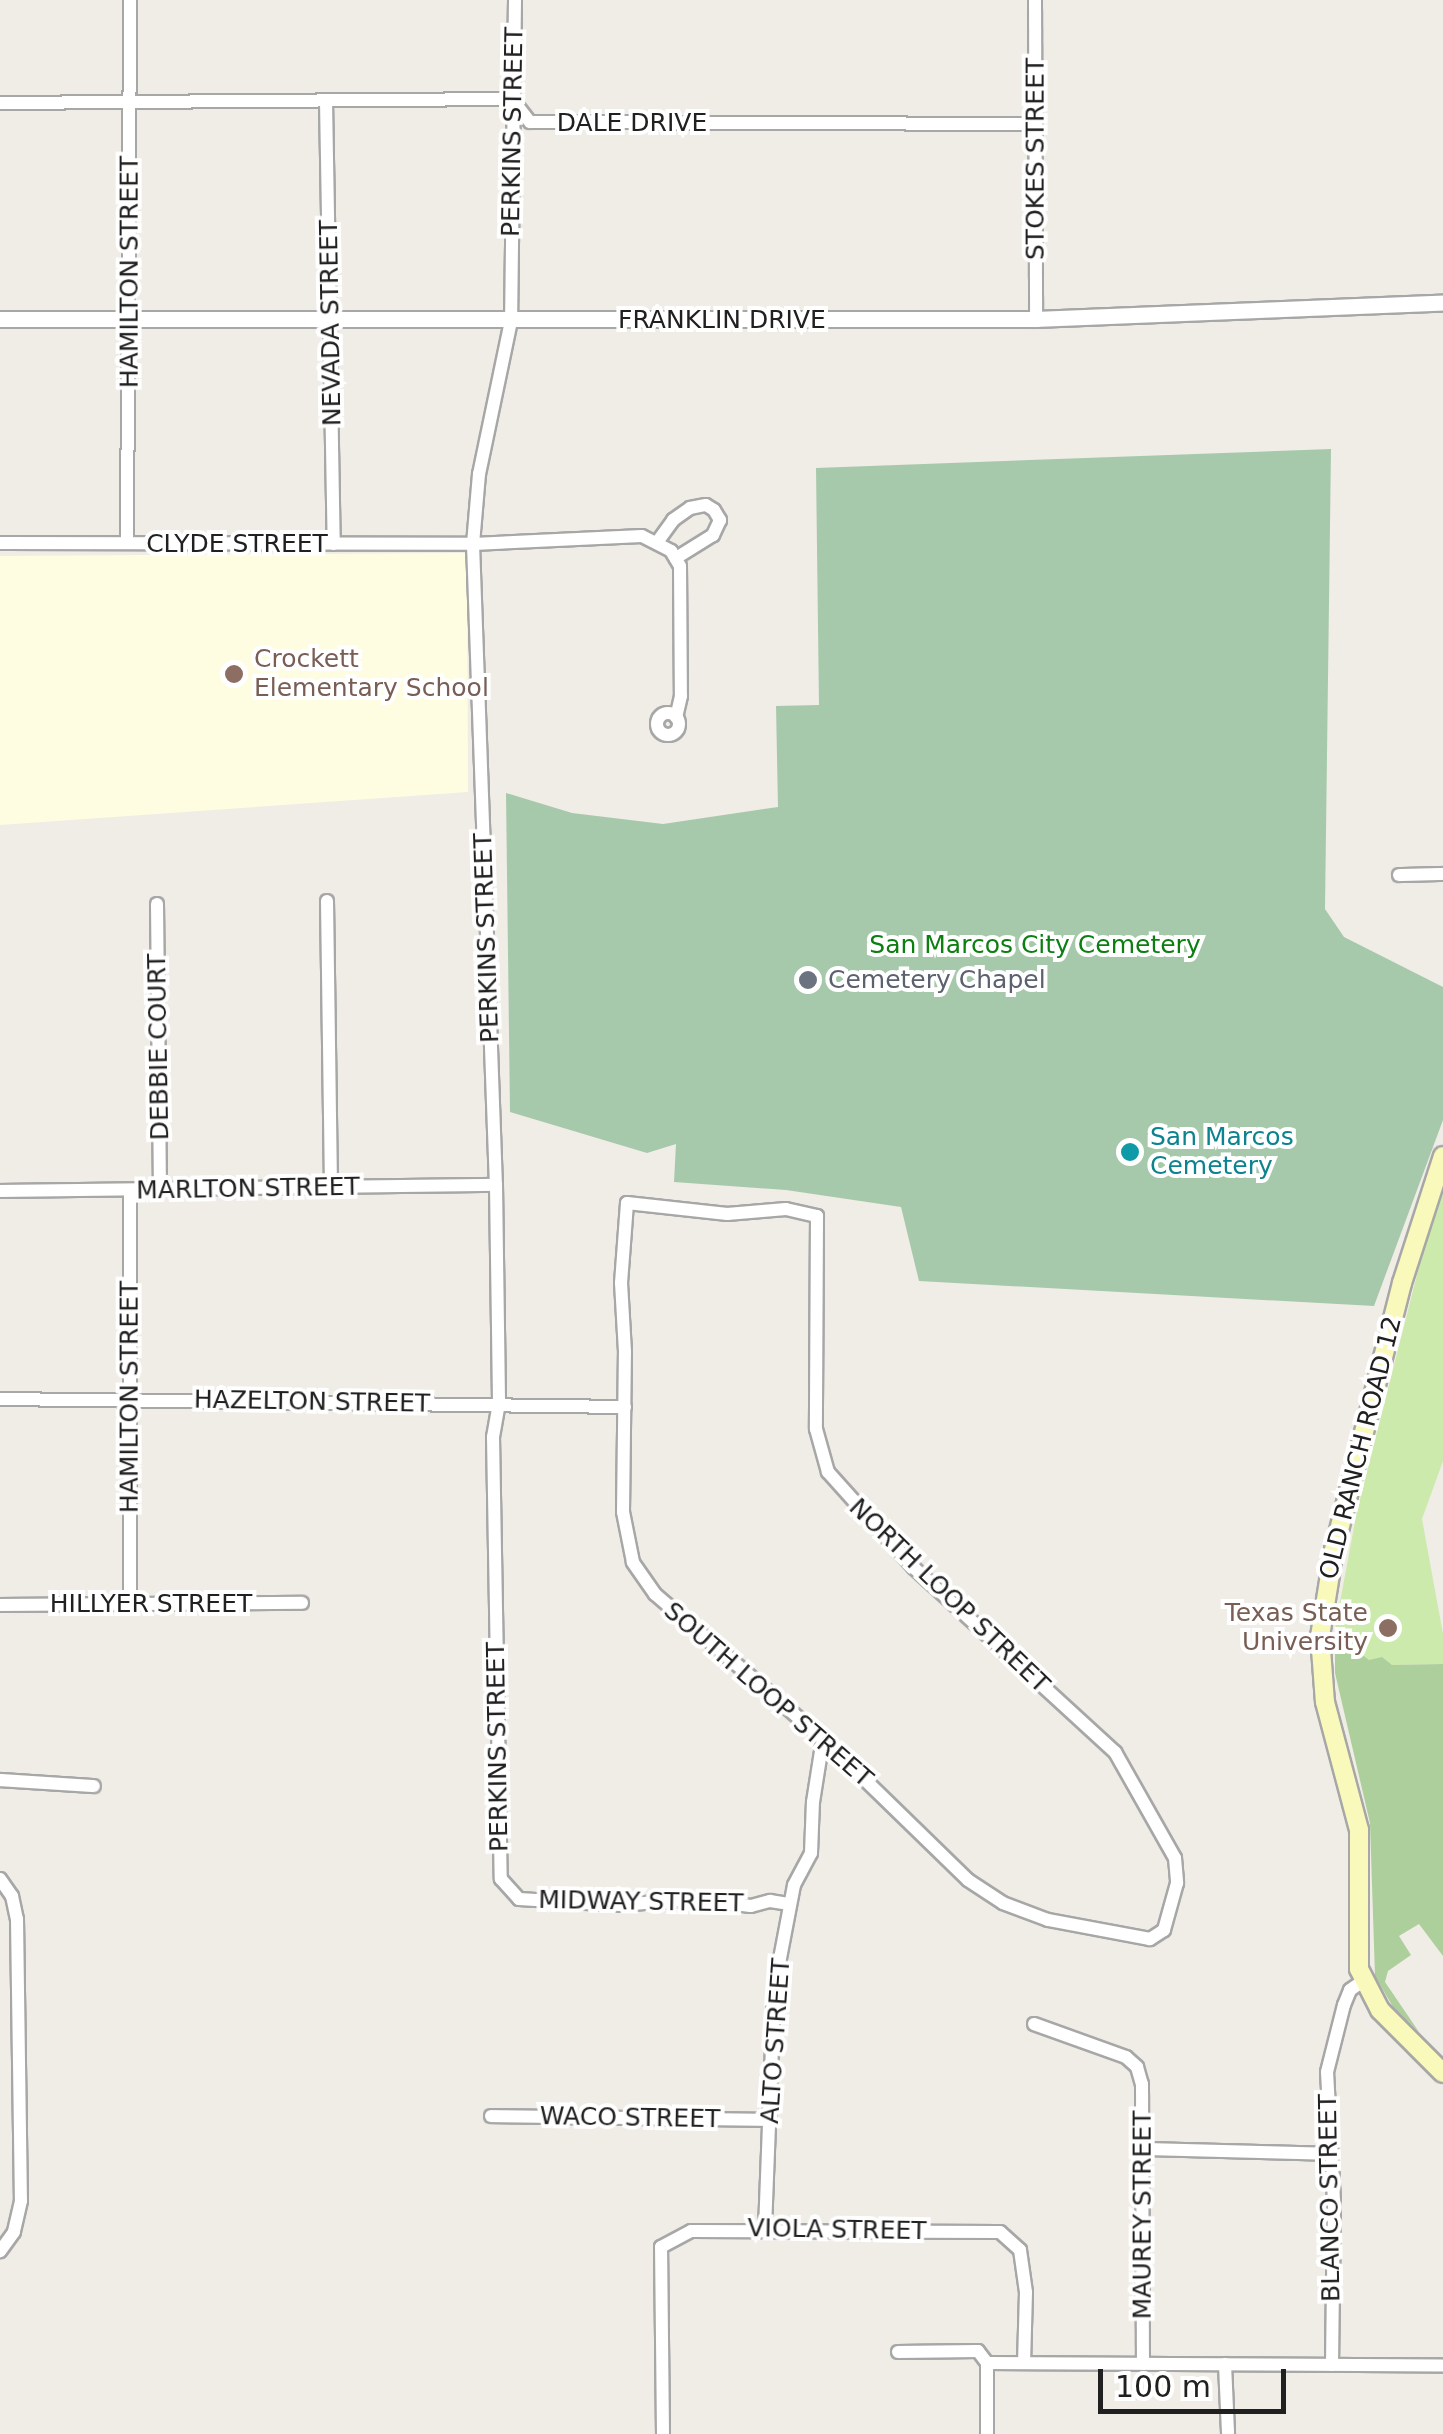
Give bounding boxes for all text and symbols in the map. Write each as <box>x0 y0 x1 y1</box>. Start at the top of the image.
street label: PERKINS STREET <box>496 27 530 237</box>
street label: STOKES STREET <box>1021 58 1051 260</box>
street label: DALE DRIVE <box>557 108 707 138</box>
street label: HAMILTON STREET <box>115 156 145 388</box>
street label: NEVADA STREET <box>314 220 348 426</box>
street label: FRANKLIN DRIVE <box>618 305 826 335</box>
street label: CLYDE STREET <box>146 529 328 559</box>
place label: Crockett Elementary School <box>254 645 489 704</box>
marker: Crockett Elementary School <box>223 663 245 685</box>
street label: PERKINS STREET <box>468 833 506 1043</box>
park label: San Marcos City Cemetery <box>869 930 1201 960</box>
street label: DEBBIE COURT <box>142 953 176 1141</box>
place label: Cemetery Chapel <box>828 965 1046 995</box>
marker: Cemetery Chapel <box>797 969 819 991</box>
place label: San Marcos Cemetery <box>1150 1123 1294 1182</box>
marker: San Marcos Cemetery <box>1119 1141 1141 1163</box>
street label: MARLTON STREET <box>136 1172 360 1206</box>
street label: HAMILTON STREET <box>115 1281 145 1513</box>
street label: OLD RANCH ROAD 12 <box>1314 1313 1408 1583</box>
street label: HAZELTON STREET <box>194 1385 430 1419</box>
street label: NORTH LOOP STREET <box>843 1493 1055 1699</box>
street label: HILLYER STREET <box>50 1589 252 1619</box>
street label: SOUTH LOOP STREET <box>658 1596 878 1794</box>
place label: Texas State University <box>1225 1599 1368 1658</box>
marker: Texas State University <box>1377 1617 1399 1639</box>
street label: PERKINS STREET <box>481 1642 515 1852</box>
street label: MIDWAY STREET <box>538 1885 744 1919</box>
street label: ALTO STREET <box>755 1957 797 2125</box>
street label: BLANCO STREET <box>1313 2094 1347 2302</box>
street label: WACO STREET <box>540 2101 720 2135</box>
street label: MAUREY STREET <box>1128 2111 1158 2319</box>
street label: VIOLA STREET <box>747 2213 927 2247</box>
scale bar <box>1103 2349 1290 2411</box>
text: 100 m <box>1115 2369 1211 2404</box>

